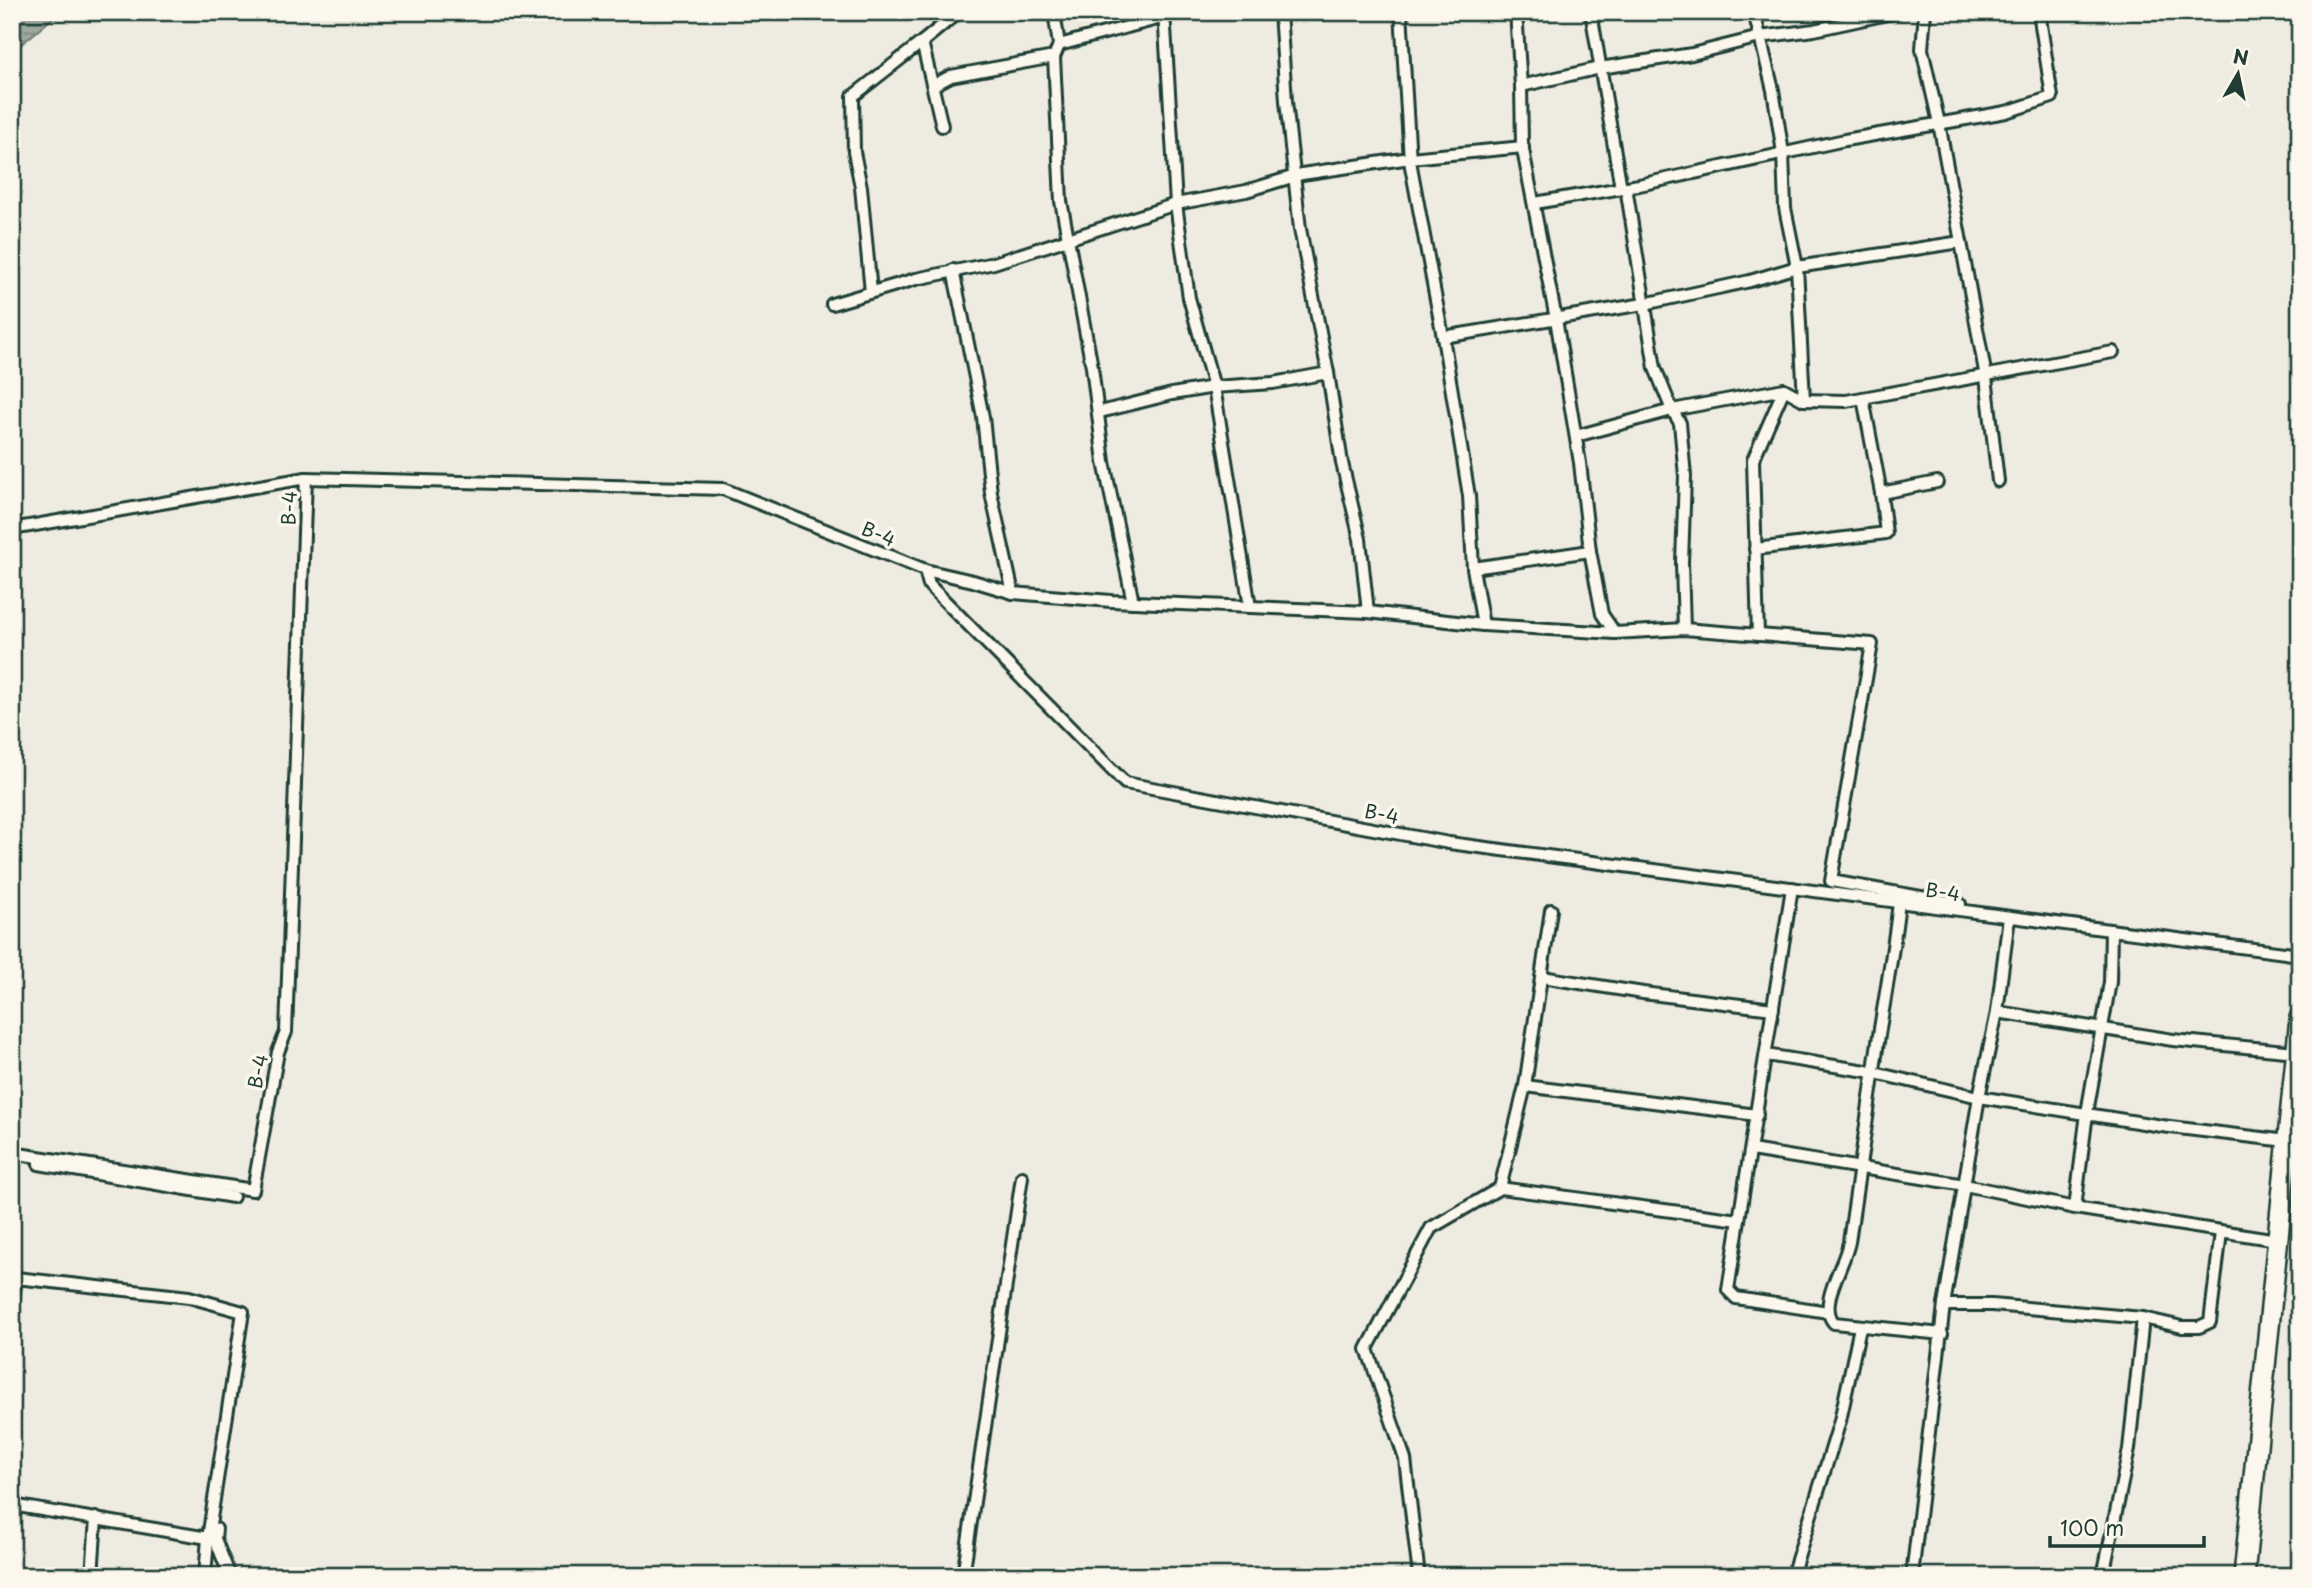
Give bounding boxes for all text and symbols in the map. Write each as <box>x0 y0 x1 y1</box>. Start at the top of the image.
north arrow <box>2204 38 2274 108</box>
text: N <box>2231 41 2250 71</box>
street label: B-4 <box>273 490 303 526</box>
street label: B-4 <box>858 514 900 552</box>
street label: B-4 <box>1362 796 1402 830</box>
street label: B-4 <box>1924 875 1962 907</box>
street label: B-4 <box>240 1051 274 1091</box>
scale bar <box>2050 1504 2204 1548</box>
text: 100 m <box>2060 1511 2124 1543</box>

